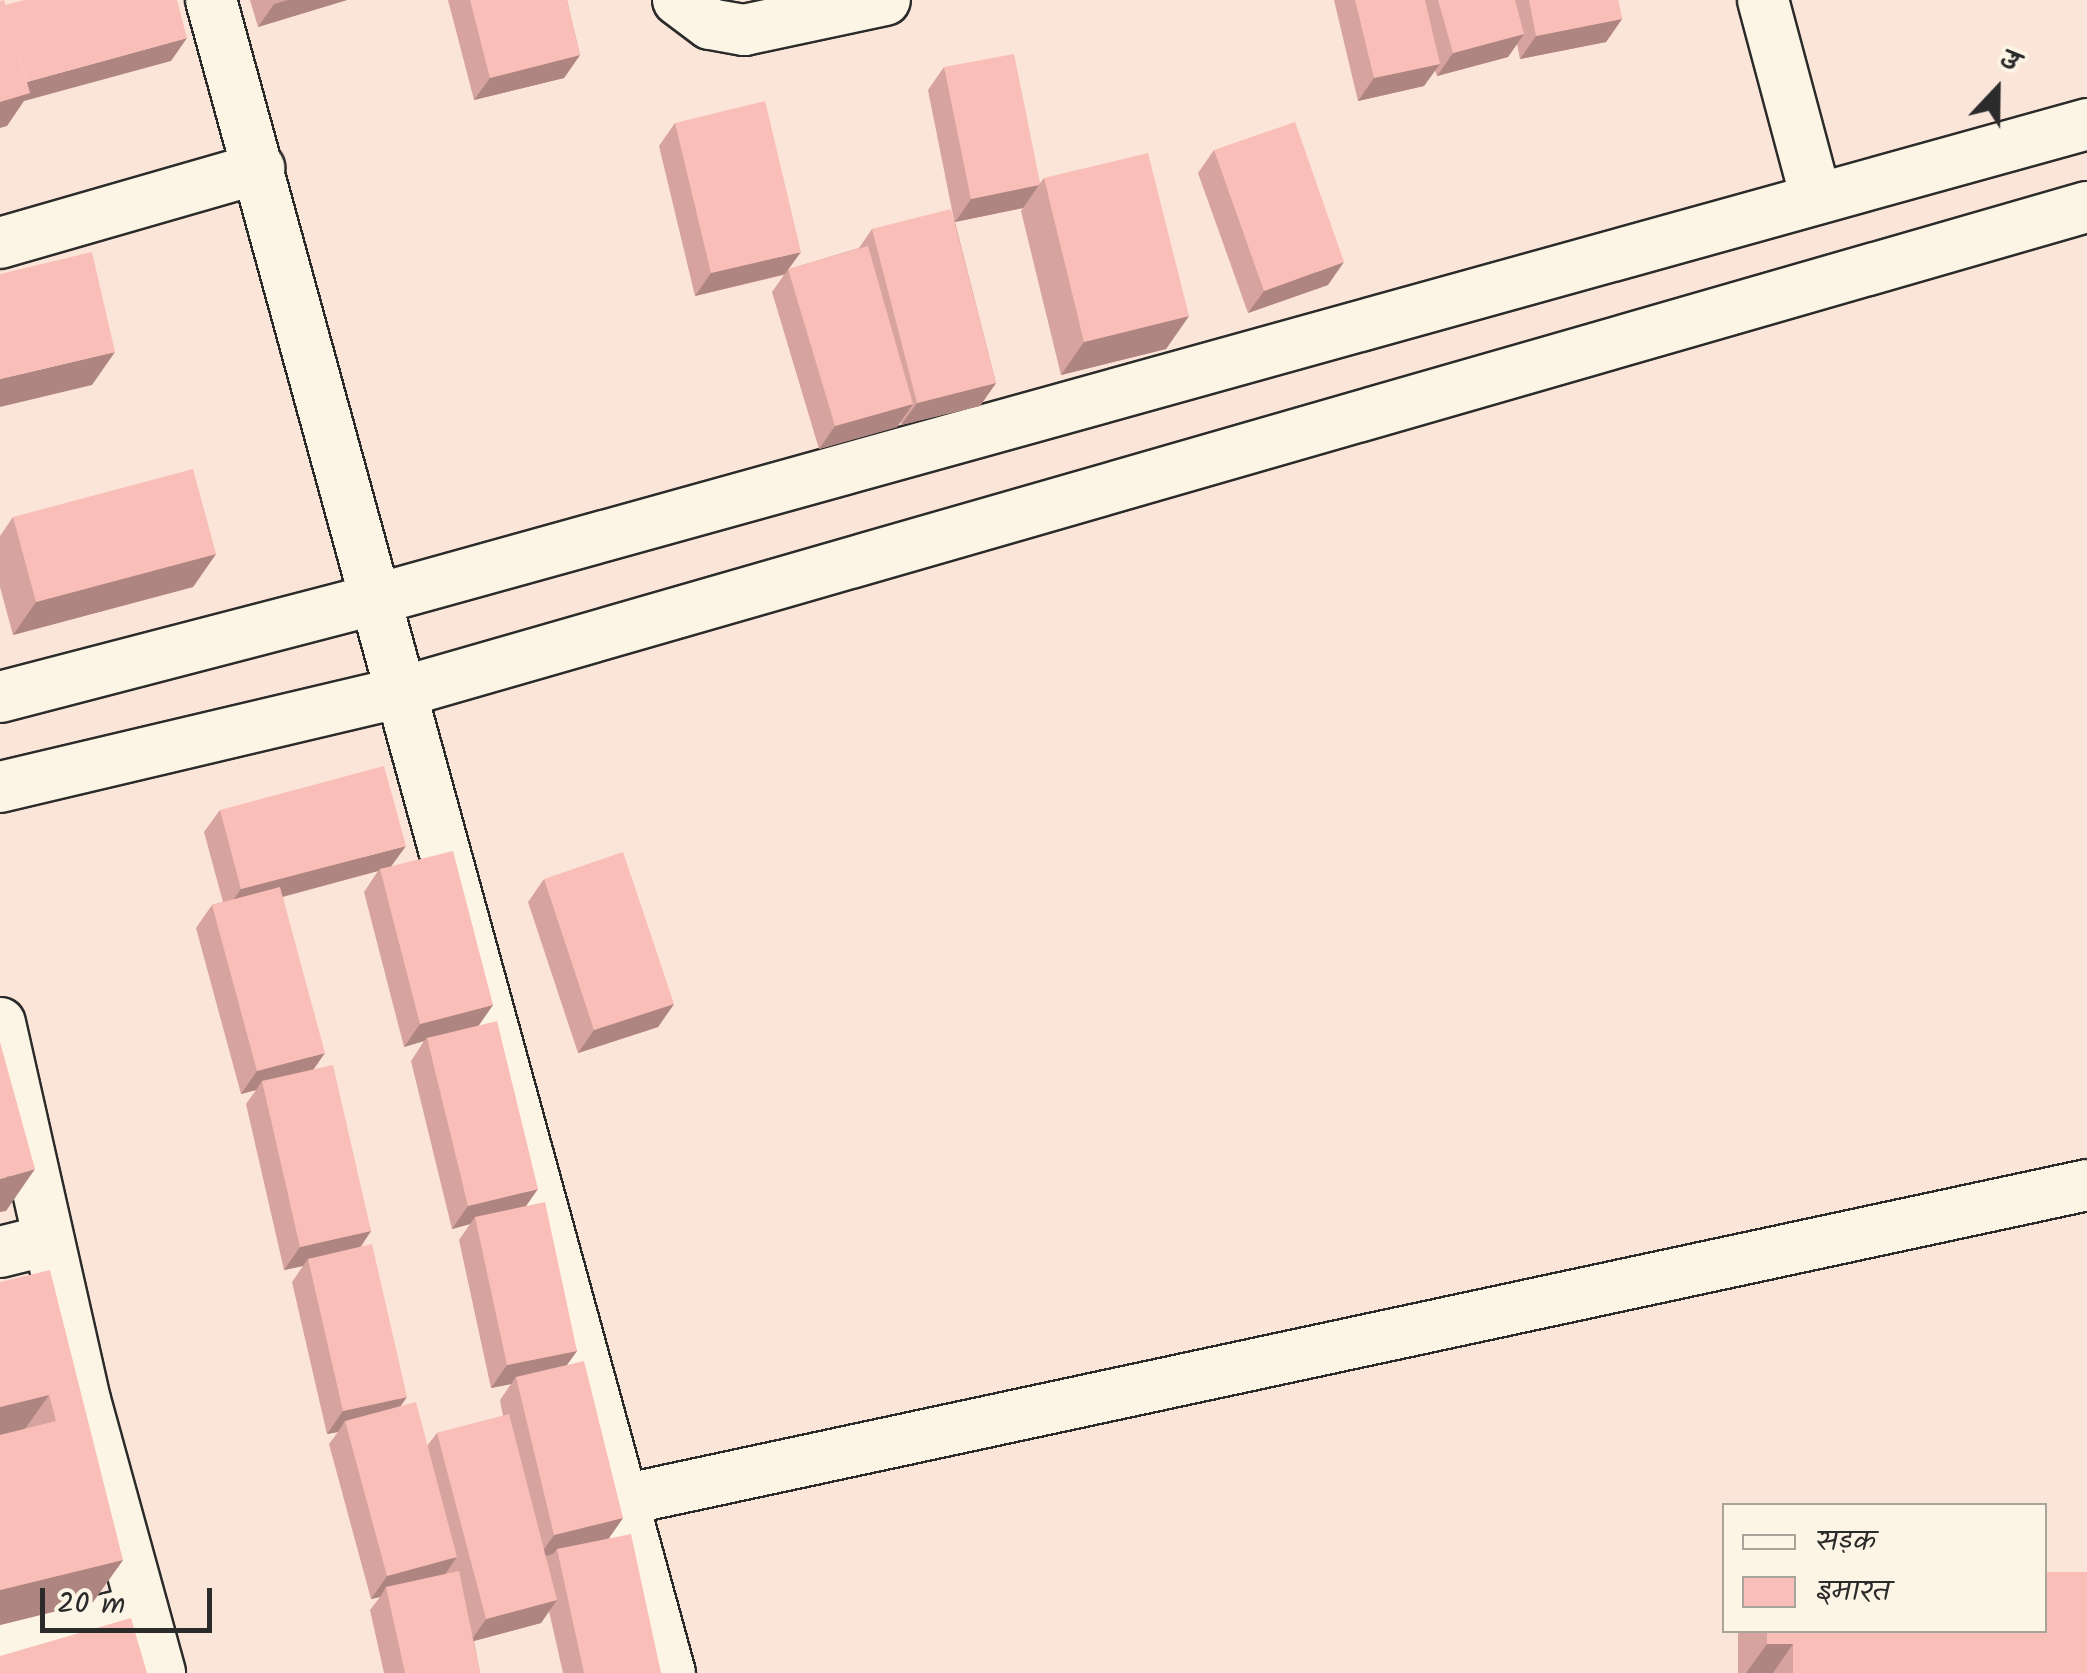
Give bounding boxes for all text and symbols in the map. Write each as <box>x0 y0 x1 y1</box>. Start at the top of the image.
text: उ <box>1992 38 2025 86</box>
north arrow <box>1947 40 2047 140</box>
legend <box>1722 1503 2047 1633</box>
text: सड़क <box>1816 1518 1876 1566</box>
scale bar <box>45 1568 218 1630</box>
text: इमारत <box>1816 1568 1890 1616</box>
text: 20 m <box>57 1581 125 1629</box>

